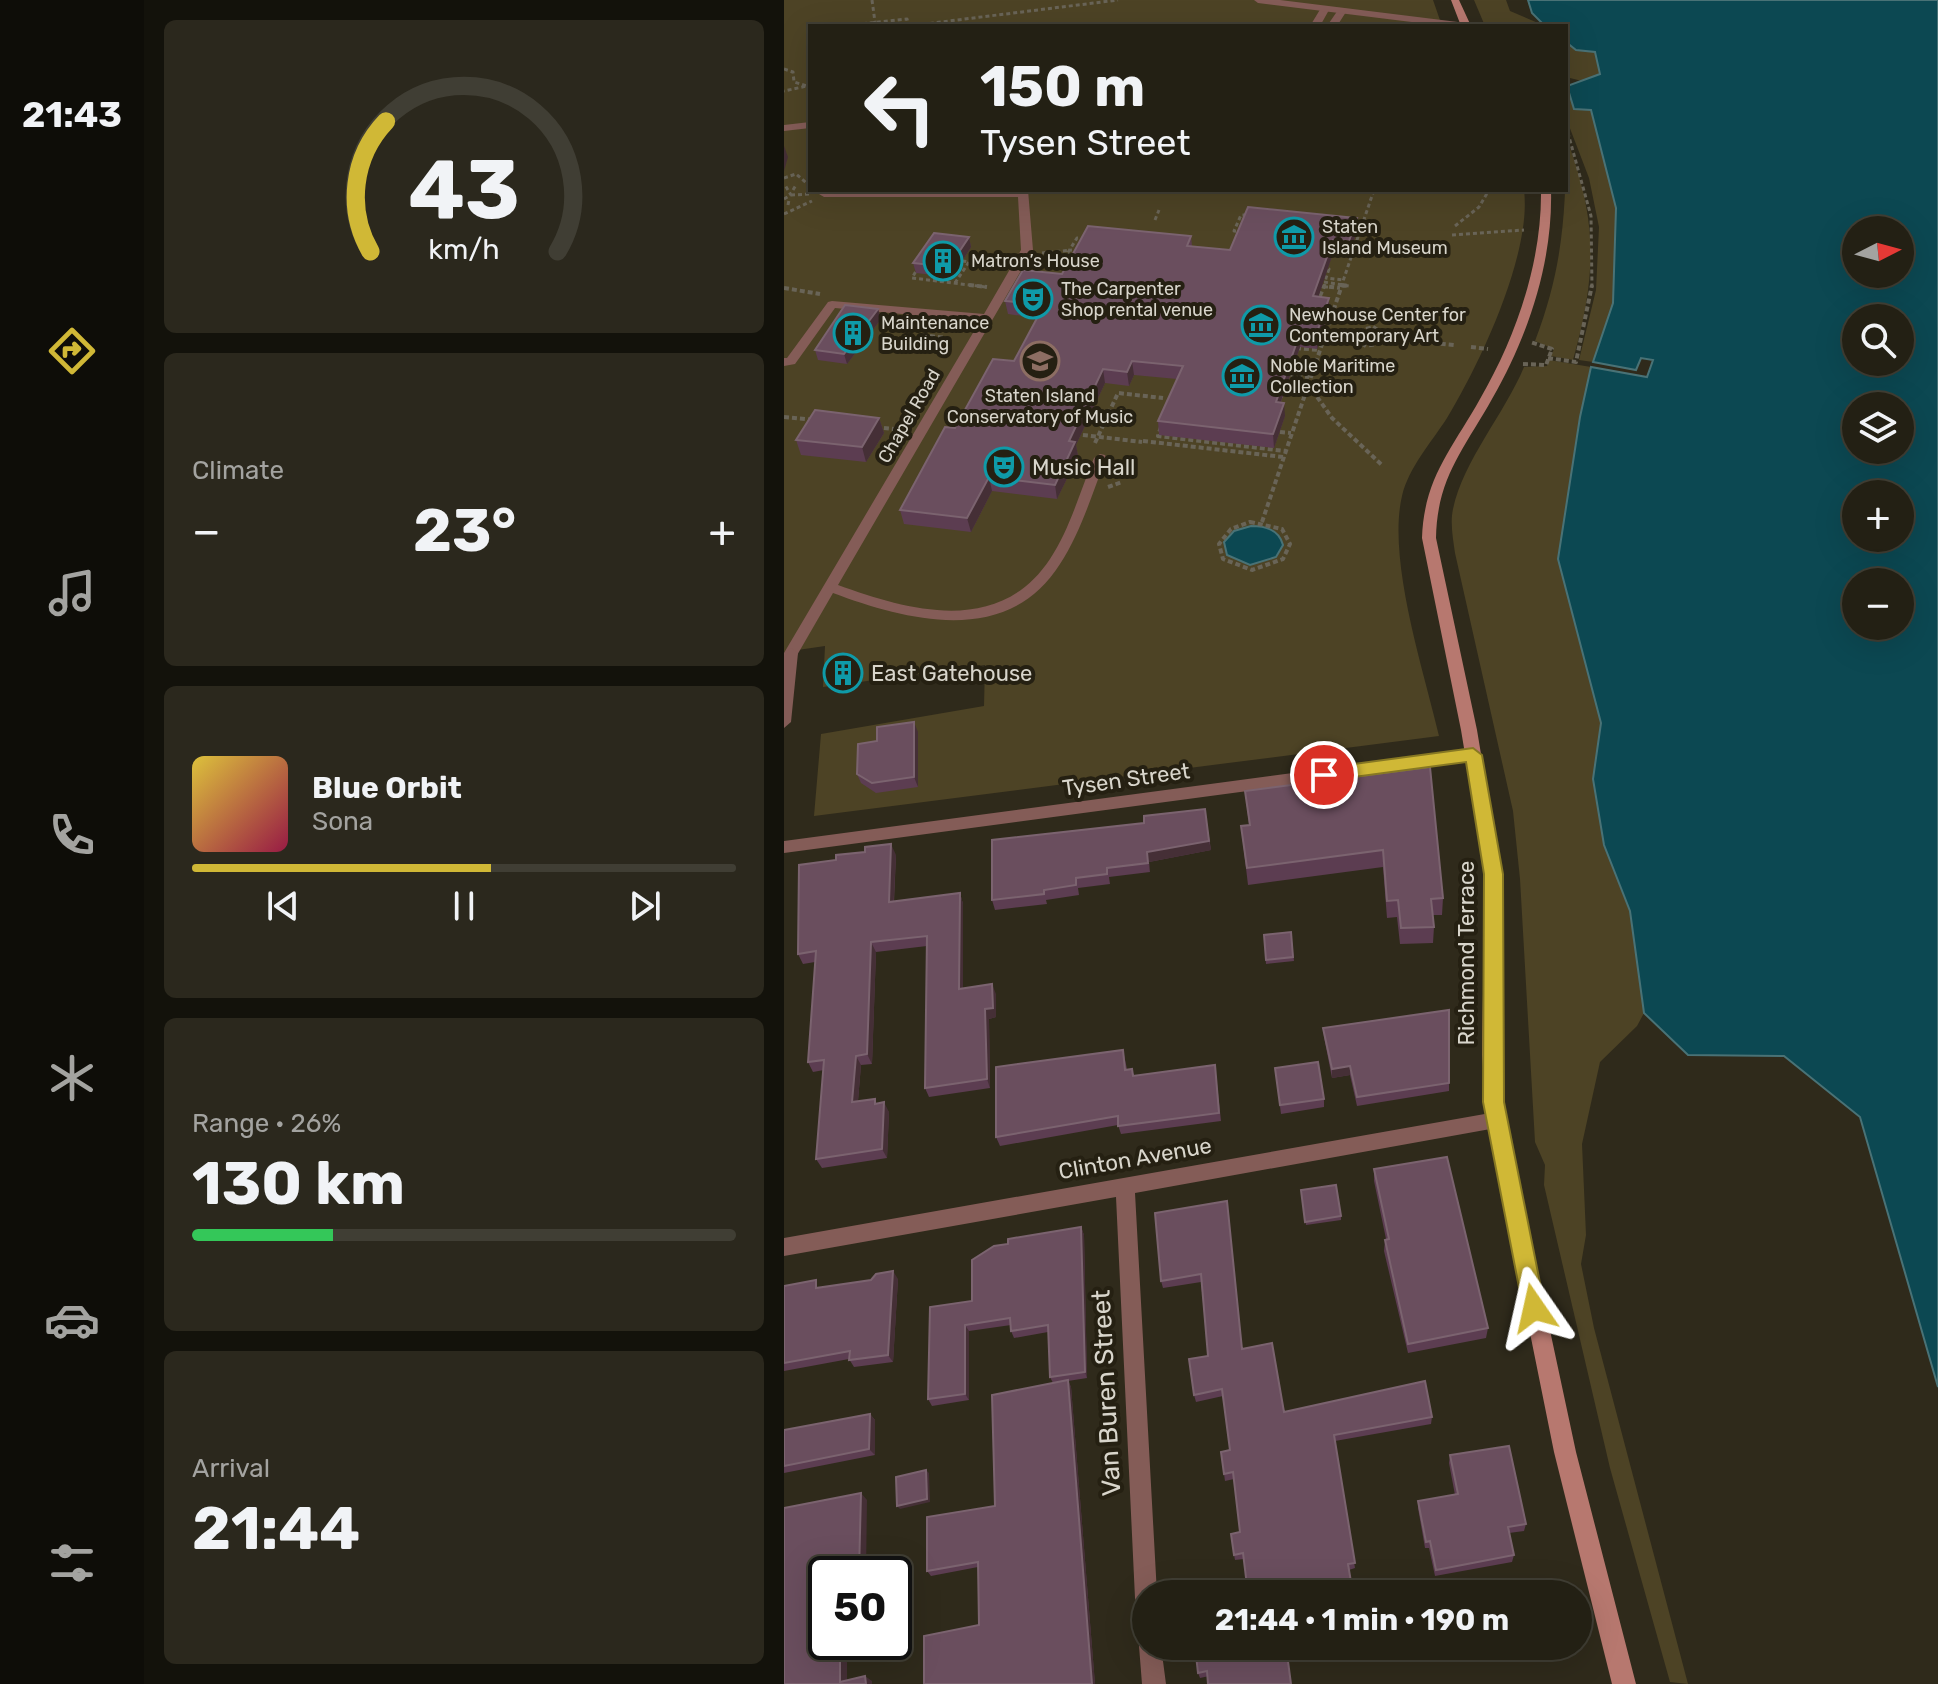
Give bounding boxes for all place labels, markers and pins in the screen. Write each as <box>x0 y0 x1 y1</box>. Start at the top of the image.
museum icon: Staten Island Museum <box>1273 216 1315 258</box>
place label: Staten Island Museum <box>1322 216 1448 259</box>
building icon: Matron’s House <box>922 240 964 282</box>
place label: Matron’s House <box>971 250 1100 272</box>
theatre icon: The Carpenter Shop rental venue <box>1012 278 1054 320</box>
place label: The Carpenter Shop rental venue <box>1061 278 1213 321</box>
museum icon: Newhouse Center for Contemporary Art <box>1240 304 1282 346</box>
place label: Newhouse Center for Contemporary Art <box>1289 304 1466 347</box>
building icon: Maintenance Building <box>832 312 874 354</box>
place label: Maintenance Building <box>881 312 989 355</box>
school or university icon: Staten Island Conservatory of Music <box>1019 340 1061 382</box>
museum icon: Noble Maritime Collection <box>1221 355 1263 397</box>
place label: Noble Maritime Collection <box>1270 355 1395 398</box>
place label: Staten Island Conservatory of Music <box>947 385 1133 428</box>
theatre icon: Music Hall <box>983 446 1025 488</box>
place label: Music Hall <box>1032 454 1135 481</box>
building icon: East Gatehouse <box>822 652 864 694</box>
place label: East Gatehouse <box>871 660 1032 687</box>
pin <box>1290 741 1358 809</box>

